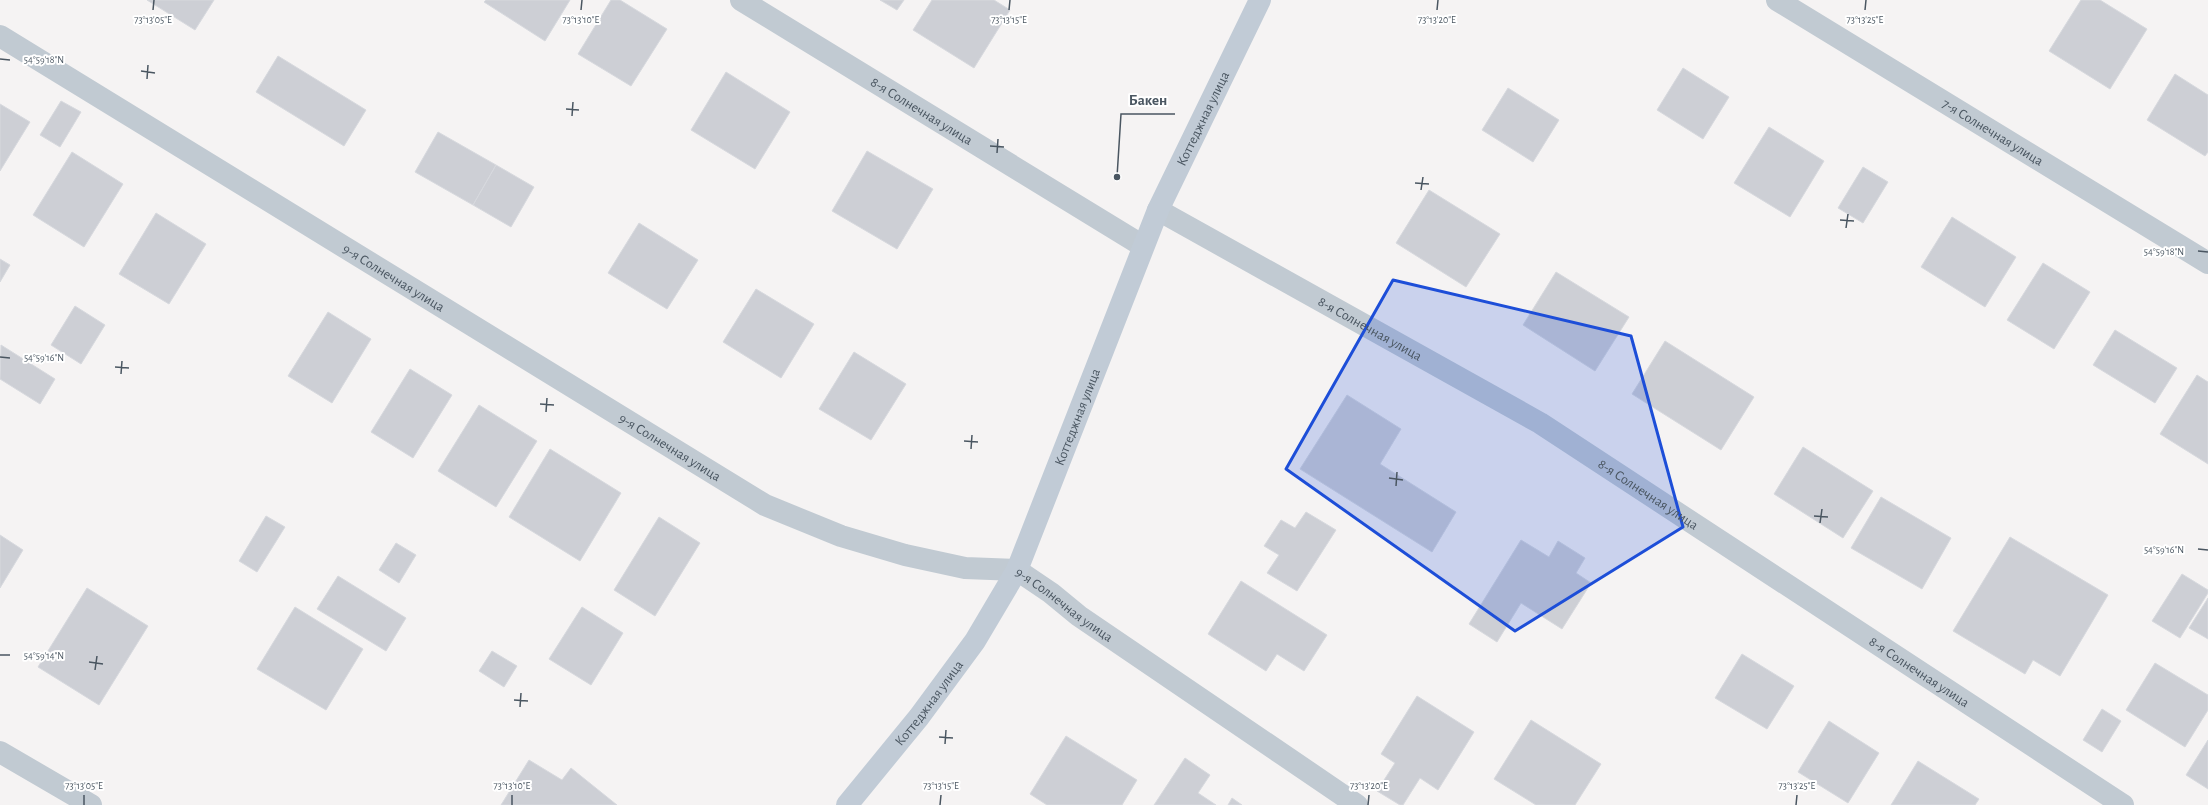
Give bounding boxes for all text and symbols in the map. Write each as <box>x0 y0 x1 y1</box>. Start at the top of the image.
text: 73°13'05"E <box>134 15 172 25</box>
text: 73°13'10"E <box>563 15 600 25</box>
text: 73°13'15"E <box>991 15 1027 25</box>
text: 73°13'20"E <box>1418 15 1456 25</box>
text: 73°13'25"E <box>1847 15 1884 25</box>
text: 54°59'18"N <box>24 55 64 65</box>
street label: Коттеджная улица <box>1175 69 1232 168</box>
street label: 8-я Солнечная улица <box>868 75 975 148</box>
callout: Бакен <box>1121 87 1175 114</box>
text: Бакен <box>1129 93 1167 108</box>
street label: 7-я Солнечная улица <box>1939 97 2046 169</box>
street label: 9-я Солнечная улица <box>340 242 447 315</box>
text: 54°59'18"N <box>2144 247 2184 257</box>
street label: 8-я Солнечная улица <box>1315 295 1425 364</box>
text: 54°59'16"N <box>24 353 64 363</box>
street label: Коттеджная улица <box>1053 366 1103 468</box>
street label: 9-я Солнечная улица <box>616 411 723 484</box>
street label: 8-я Солнечная улица <box>1595 457 1701 533</box>
text: 54°59'16"N <box>2144 545 2184 555</box>
street label: 9-я Солнечная улица <box>1013 565 1115 645</box>
street label: 8-я Солнечная улица <box>1866 635 1972 711</box>
text: 54°59'14"N <box>24 651 64 661</box>
street label: Коттеджная улица <box>893 657 967 749</box>
text: 73°13'05"E <box>65 781 103 791</box>
text: 73°13'10"E <box>494 781 531 791</box>
text: 73°13'15"E <box>923 781 959 791</box>
text: 73°13'20"E <box>1350 781 1388 791</box>
text: 73°13'25"E <box>1779 781 1816 791</box>

